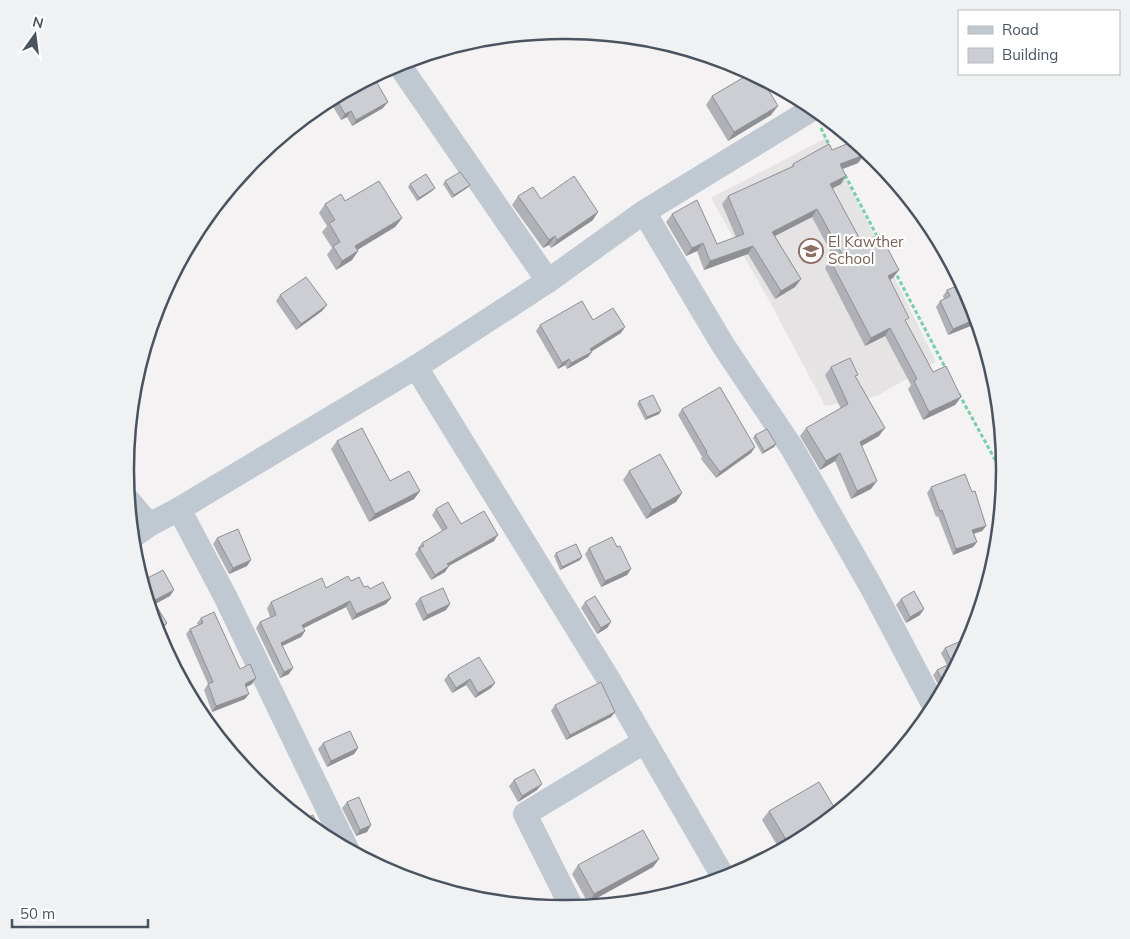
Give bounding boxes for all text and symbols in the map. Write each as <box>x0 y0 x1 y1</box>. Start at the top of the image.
north arrow <box>10 10 60 60</box>
legend <box>958 10 1120 75</box>
text: N <box>31 12 45 32</box>
text: Road <box>1002 20 1039 39</box>
text: Building <box>1002 45 1058 64</box>
place label: El Kawther School <box>828 232 904 268</box>
school or university icon: El Kawther School <box>798 238 824 264</box>
scale bar <box>12 896 149 928</box>
text: 50 m <box>20 904 55 923</box>

